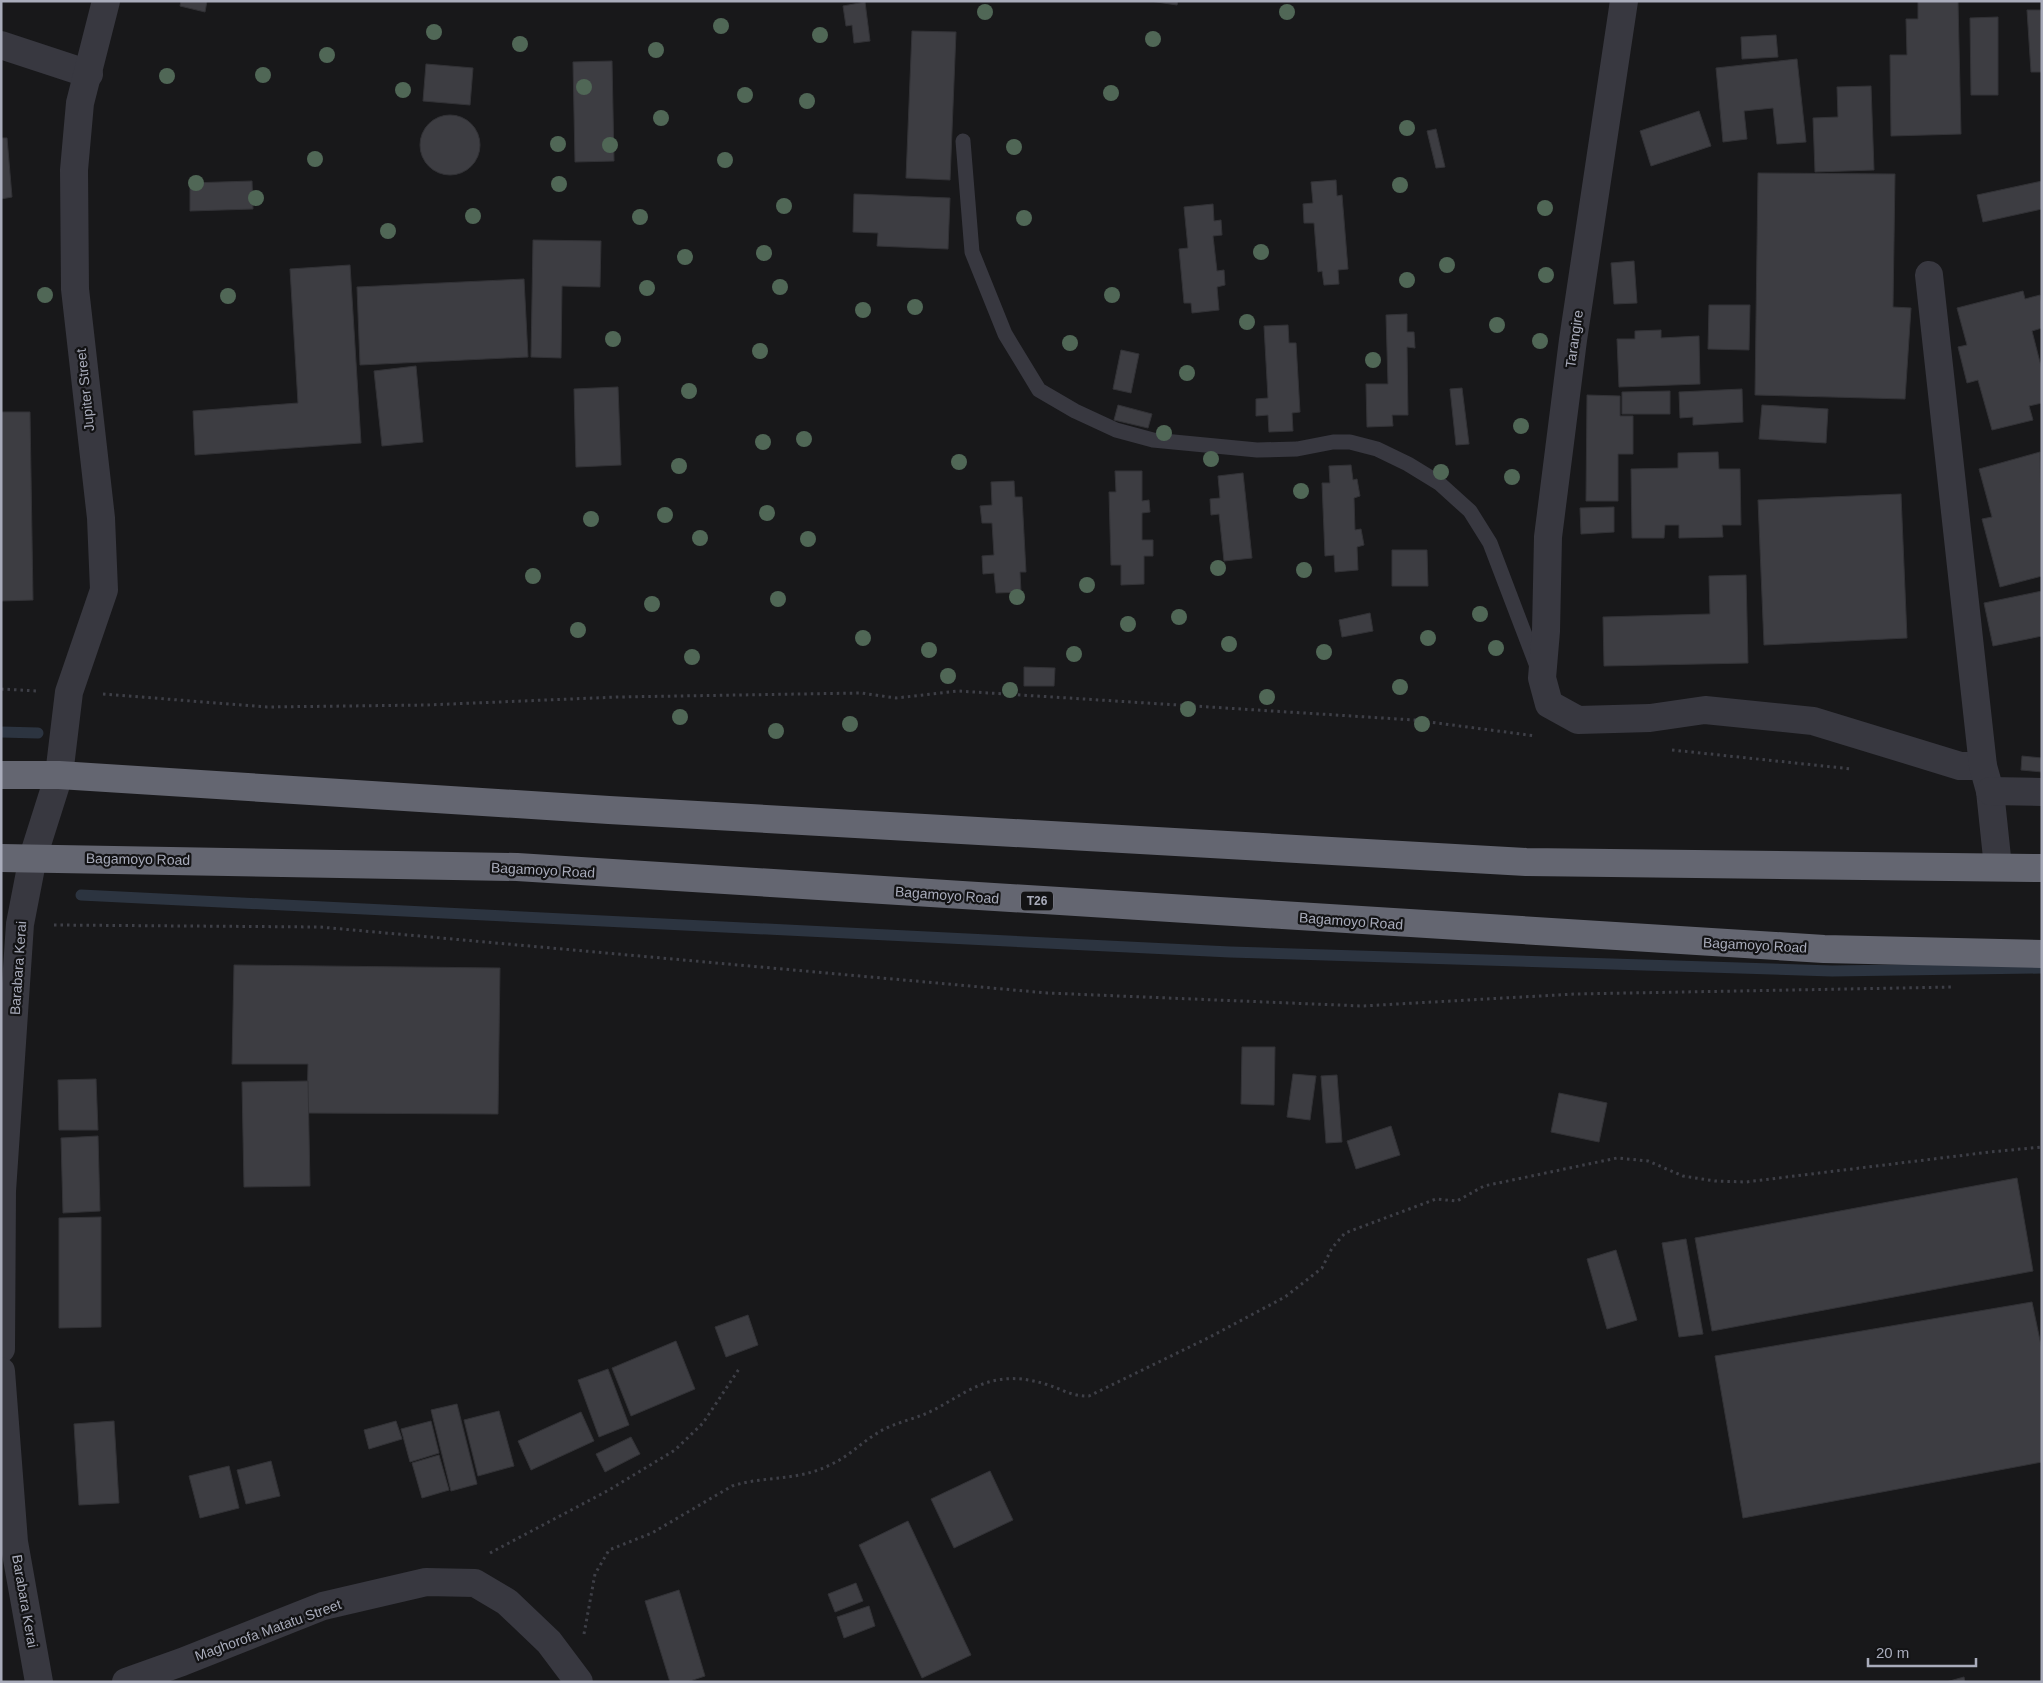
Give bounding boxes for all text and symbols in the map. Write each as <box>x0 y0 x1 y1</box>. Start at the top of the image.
street label: Tarangire <box>1562 309 1586 369</box>
street label: Jupiter Street <box>73 348 97 432</box>
street label: Bagamoyo Road <box>86 850 190 868</box>
street label: Bagamoyo Road <box>491 859 595 881</box>
street label: Bagamoyo Road <box>894 883 1000 907</box>
road number: T26 <box>1021 891 1053 910</box>
street label: Bagamoyo Road <box>1298 909 1404 933</box>
street label: Barabara Kerai <box>7 920 29 1016</box>
street label: Bagamoyo Road <box>1703 934 1807 956</box>
street label: Barabara Kerai <box>9 1553 41 1649</box>
street label: Maghorofa Matatu Street <box>192 1596 344 1664</box>
scale bar <box>1868 1636 1976 1668</box>
text: 20 m <box>1876 1644 1909 1661</box>

